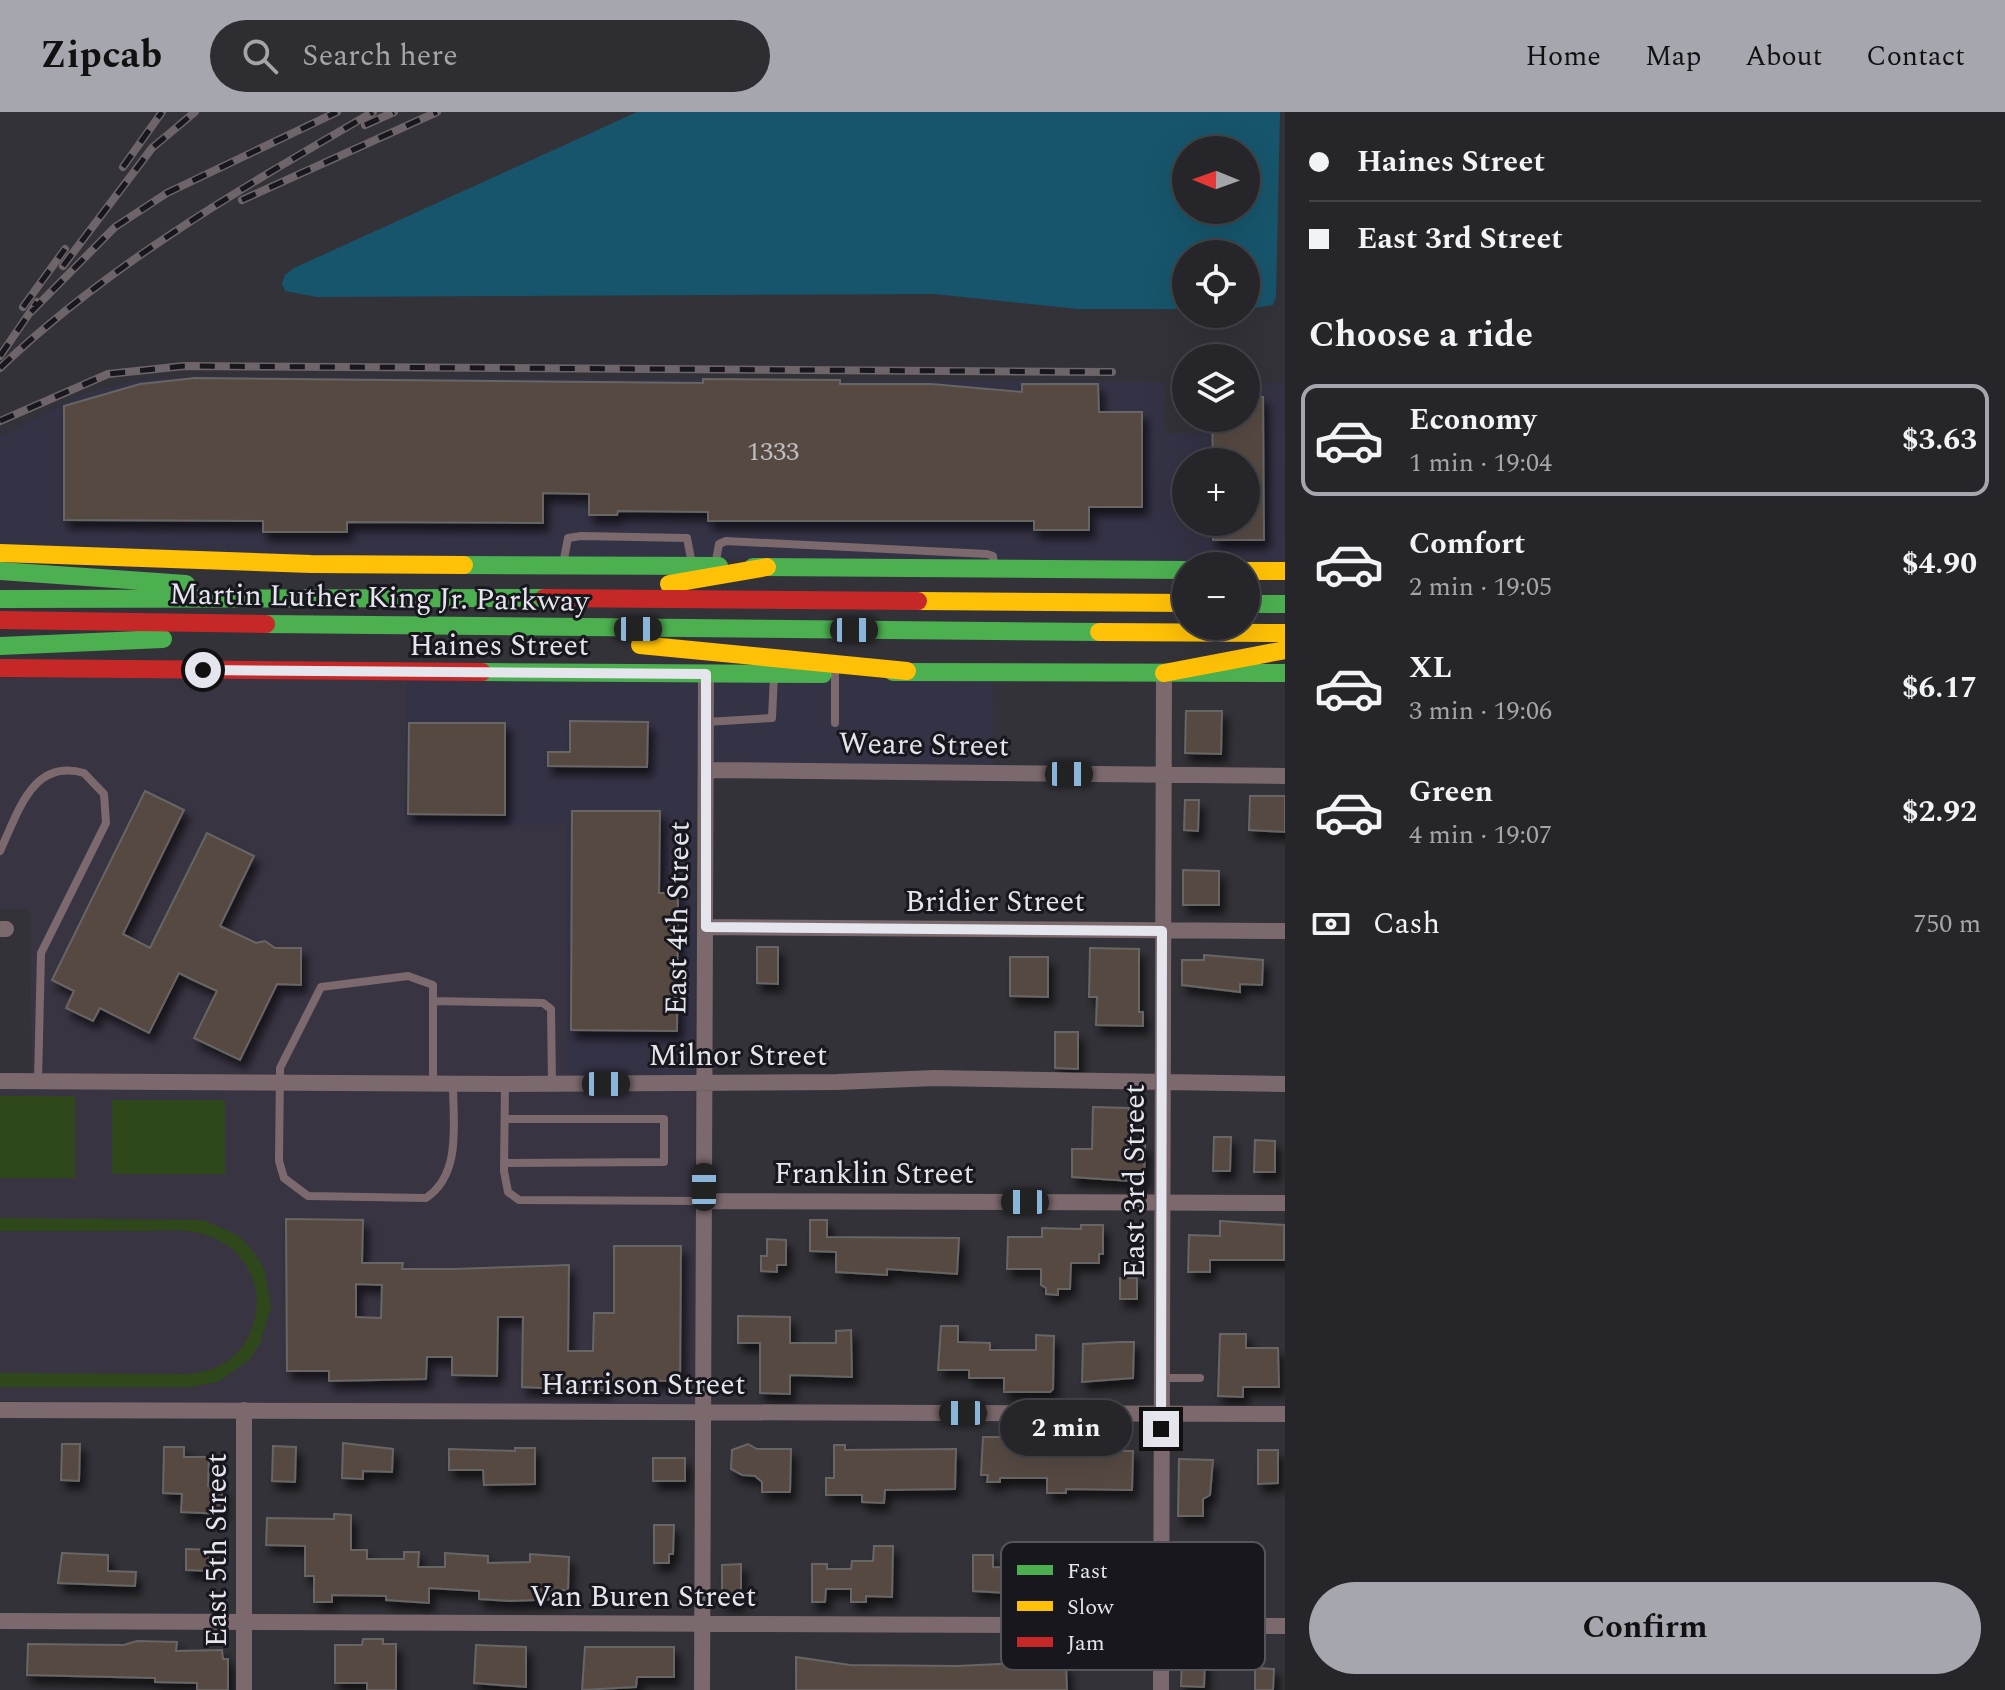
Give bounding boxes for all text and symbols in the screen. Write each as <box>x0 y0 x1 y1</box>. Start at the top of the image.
search box <box>210 20 770 92</box>
text: Zipcab <box>40 27 162 85</box>
text: Search here <box>302 33 458 79</box>
icon: search <box>238 34 282 78</box>
text: Home <box>1525 35 1601 78</box>
text: Map <box>1645 35 1701 78</box>
text: About <box>1745 35 1822 78</box>
text: Contact <box>1866 35 1965 78</box>
north arrow <box>1172 136 1260 224</box>
map controls <box>1172 136 1260 640</box>
text: Haines Street <box>1357 139 1545 185</box>
text: East 3rd Street <box>1357 216 1563 262</box>
button: locate <box>1172 240 1260 328</box>
text: Choose a ride <box>1309 308 1533 363</box>
button: layers <box>1172 344 1260 432</box>
text: Economy <box>1409 397 1536 443</box>
icon: car <box>1313 404 1385 476</box>
text: $3.63 <box>1902 417 1977 463</box>
house number: 1333 <box>747 432 799 472</box>
text: 1 min · 19:04 <box>1409 443 1552 483</box>
button: + <box>1172 448 1260 536</box>
text: Comfort <box>1409 521 1525 567</box>
icon: car <box>1313 528 1385 600</box>
text: $4.90 <box>1902 541 1977 587</box>
button: − <box>1172 552 1260 640</box>
text: 2 min · 19:05 <box>1409 567 1552 607</box>
street label: Martin Luther King Jr. Parkway <box>169 571 591 625</box>
car <box>614 617 662 641</box>
car <box>830 618 878 642</box>
street label: Haines Street <box>409 623 589 669</box>
text: XL <box>1409 645 1452 691</box>
route start <box>185 652 221 688</box>
icon: car <box>1313 652 1385 724</box>
text: $6.17 <box>1902 665 1977 711</box>
text: 3 min · 19:06 <box>1409 691 1552 731</box>
street label: Weare Street <box>838 721 1010 769</box>
car <box>1045 762 1093 786</box>
text: Green <box>1409 769 1493 815</box>
icon: car <box>1313 776 1385 848</box>
text: $2.92 <box>1902 789 1977 835</box>
text: 4 min · 19:07 <box>1409 815 1552 855</box>
street label: East 4th Street <box>653 820 703 1016</box>
street label: Bridier Street <box>905 879 1085 925</box>
text: Cash <box>1373 901 1440 947</box>
icon: cash <box>1309 902 1353 946</box>
text: 750 m <box>1913 904 1981 944</box>
street label: Milnor Street <box>649 1033 827 1079</box>
car <box>582 1072 630 1096</box>
street label: East 3rd Street <box>1112 1084 1158 1278</box>
street label: Franklin Street <box>774 1151 974 1197</box>
car <box>692 1163 716 1211</box>
car <box>1001 1190 1049 1214</box>
street label: Harrison Street <box>540 1362 746 1408</box>
car <box>939 1401 987 1425</box>
callout: 2 min <box>1001 1401 1133 1457</box>
text: 2 min <box>1031 1408 1101 1448</box>
route end <box>1143 1411 1179 1447</box>
street label: East 5th Street <box>194 1453 240 1647</box>
legend <box>1001 1542 1265 1670</box>
text: Fast <box>1067 1555 1108 1588</box>
street label: Van Buren Street <box>529 1574 757 1620</box>
button: Confirm <box>1309 1582 1981 1674</box>
text: Slow <box>1067 1591 1115 1624</box>
text: Jam <box>1067 1627 1105 1660</box>

